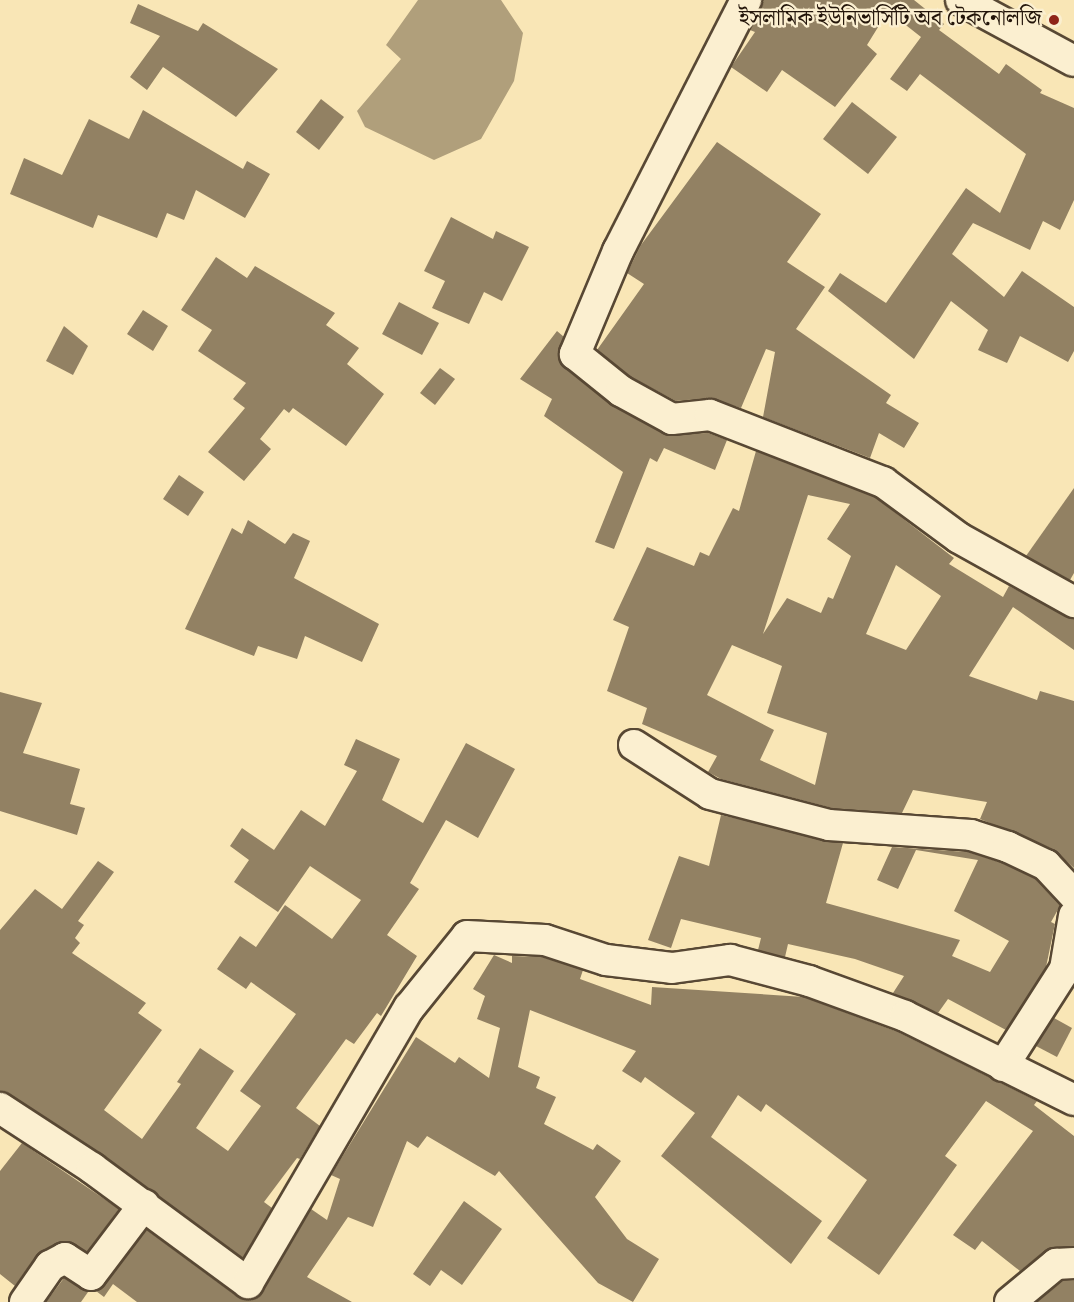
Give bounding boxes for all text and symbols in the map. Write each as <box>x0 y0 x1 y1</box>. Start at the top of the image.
place label: ইসলামিক ইউনিভার্সিটি অব টেকনোলজি <box>739 7 1042 33</box>
marker: ইসলামিক ইউনিভার্সিটি অব টেকনোলজি <box>1047 13 1061 27</box>

